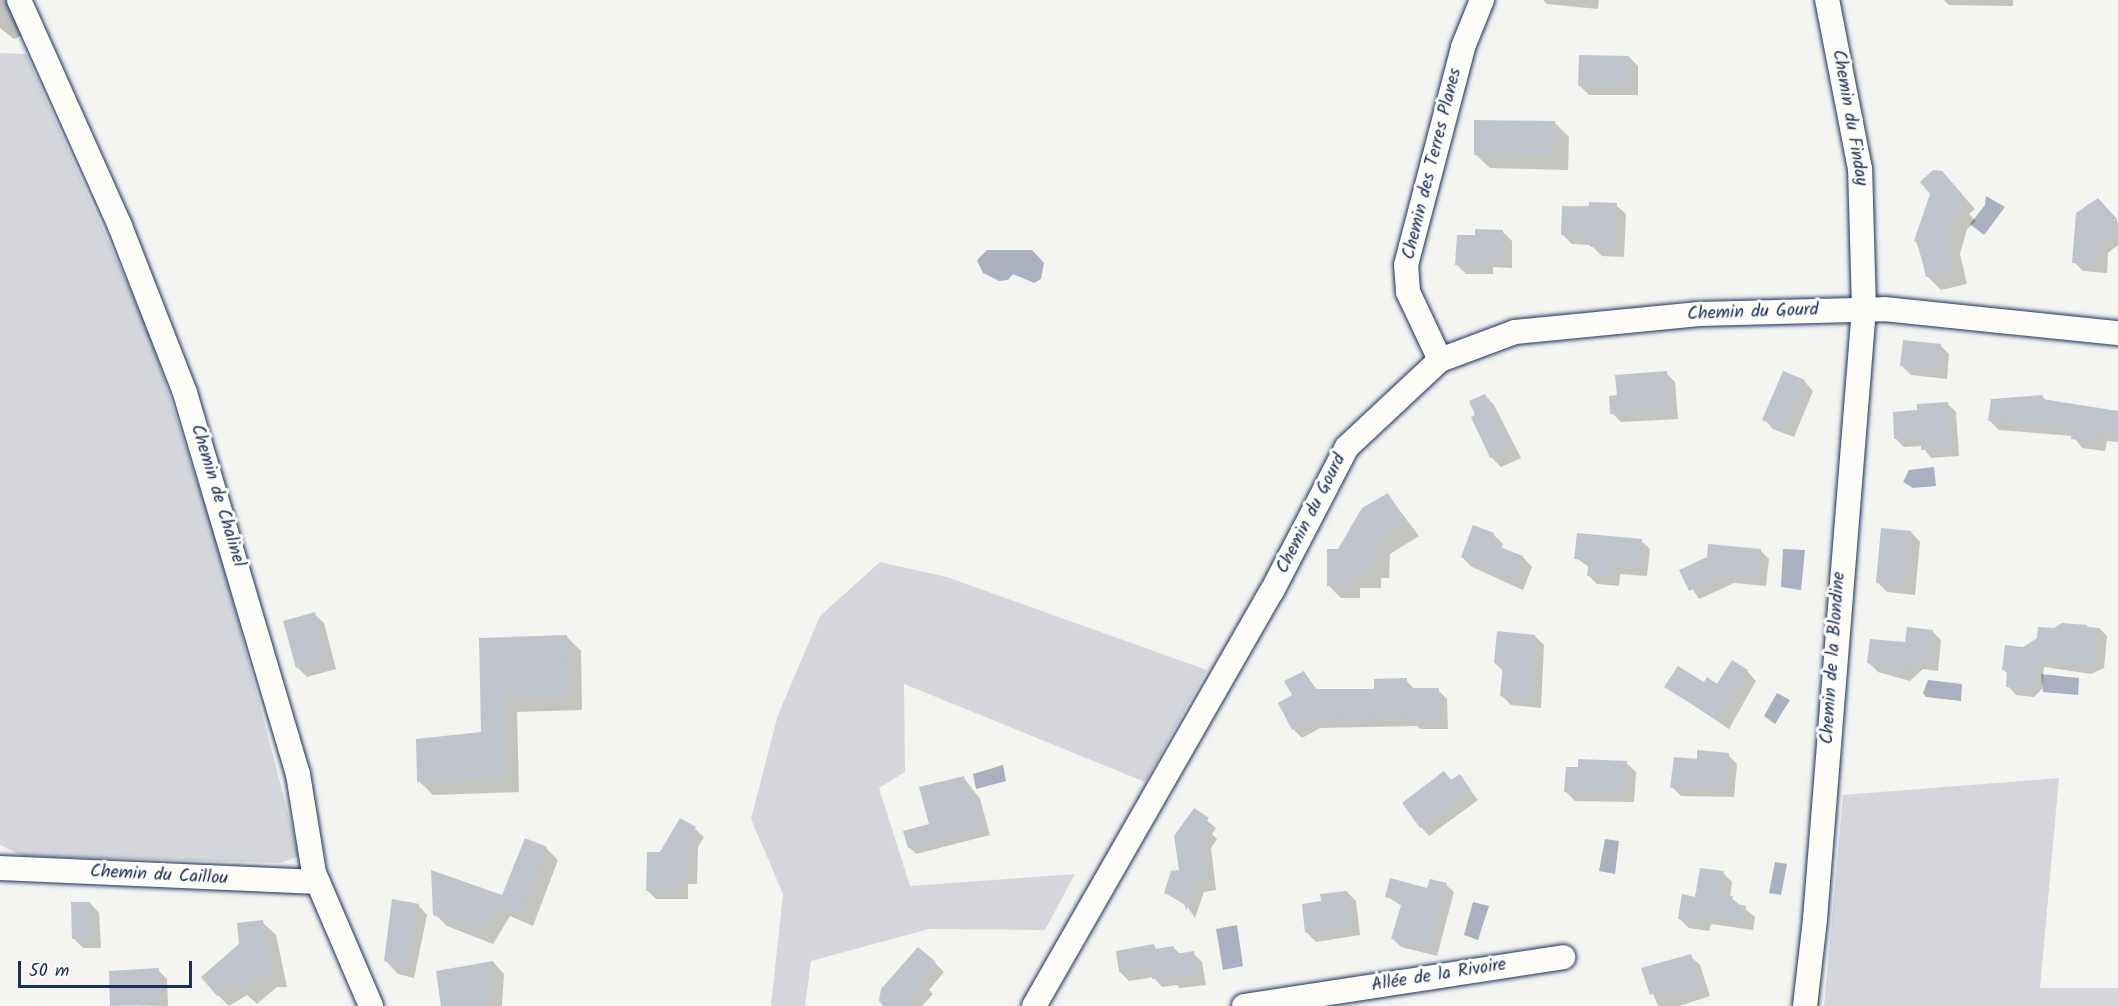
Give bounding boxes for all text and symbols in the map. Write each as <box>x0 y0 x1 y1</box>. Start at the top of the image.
street label: Chemin du Finday <box>1826 48 1872 188</box>
street label: Chemin des Terres Planes <box>1399 66 1467 262</box>
street label: Chemin du Gourd <box>1687 300 1819 326</box>
street label: Chemin de Chalinel <box>185 422 249 570</box>
street label: Chemin du Gourd <box>1273 450 1351 578</box>
street label: Chemin de la Blondine <box>1817 571 1851 745</box>
street label: Chemin du Caillou <box>90 862 228 890</box>
scale bar <box>21 949 195 987</box>
street label: Allée de la Rivoire <box>1370 955 1508 997</box>
text: 50 m <box>29 957 69 986</box>

